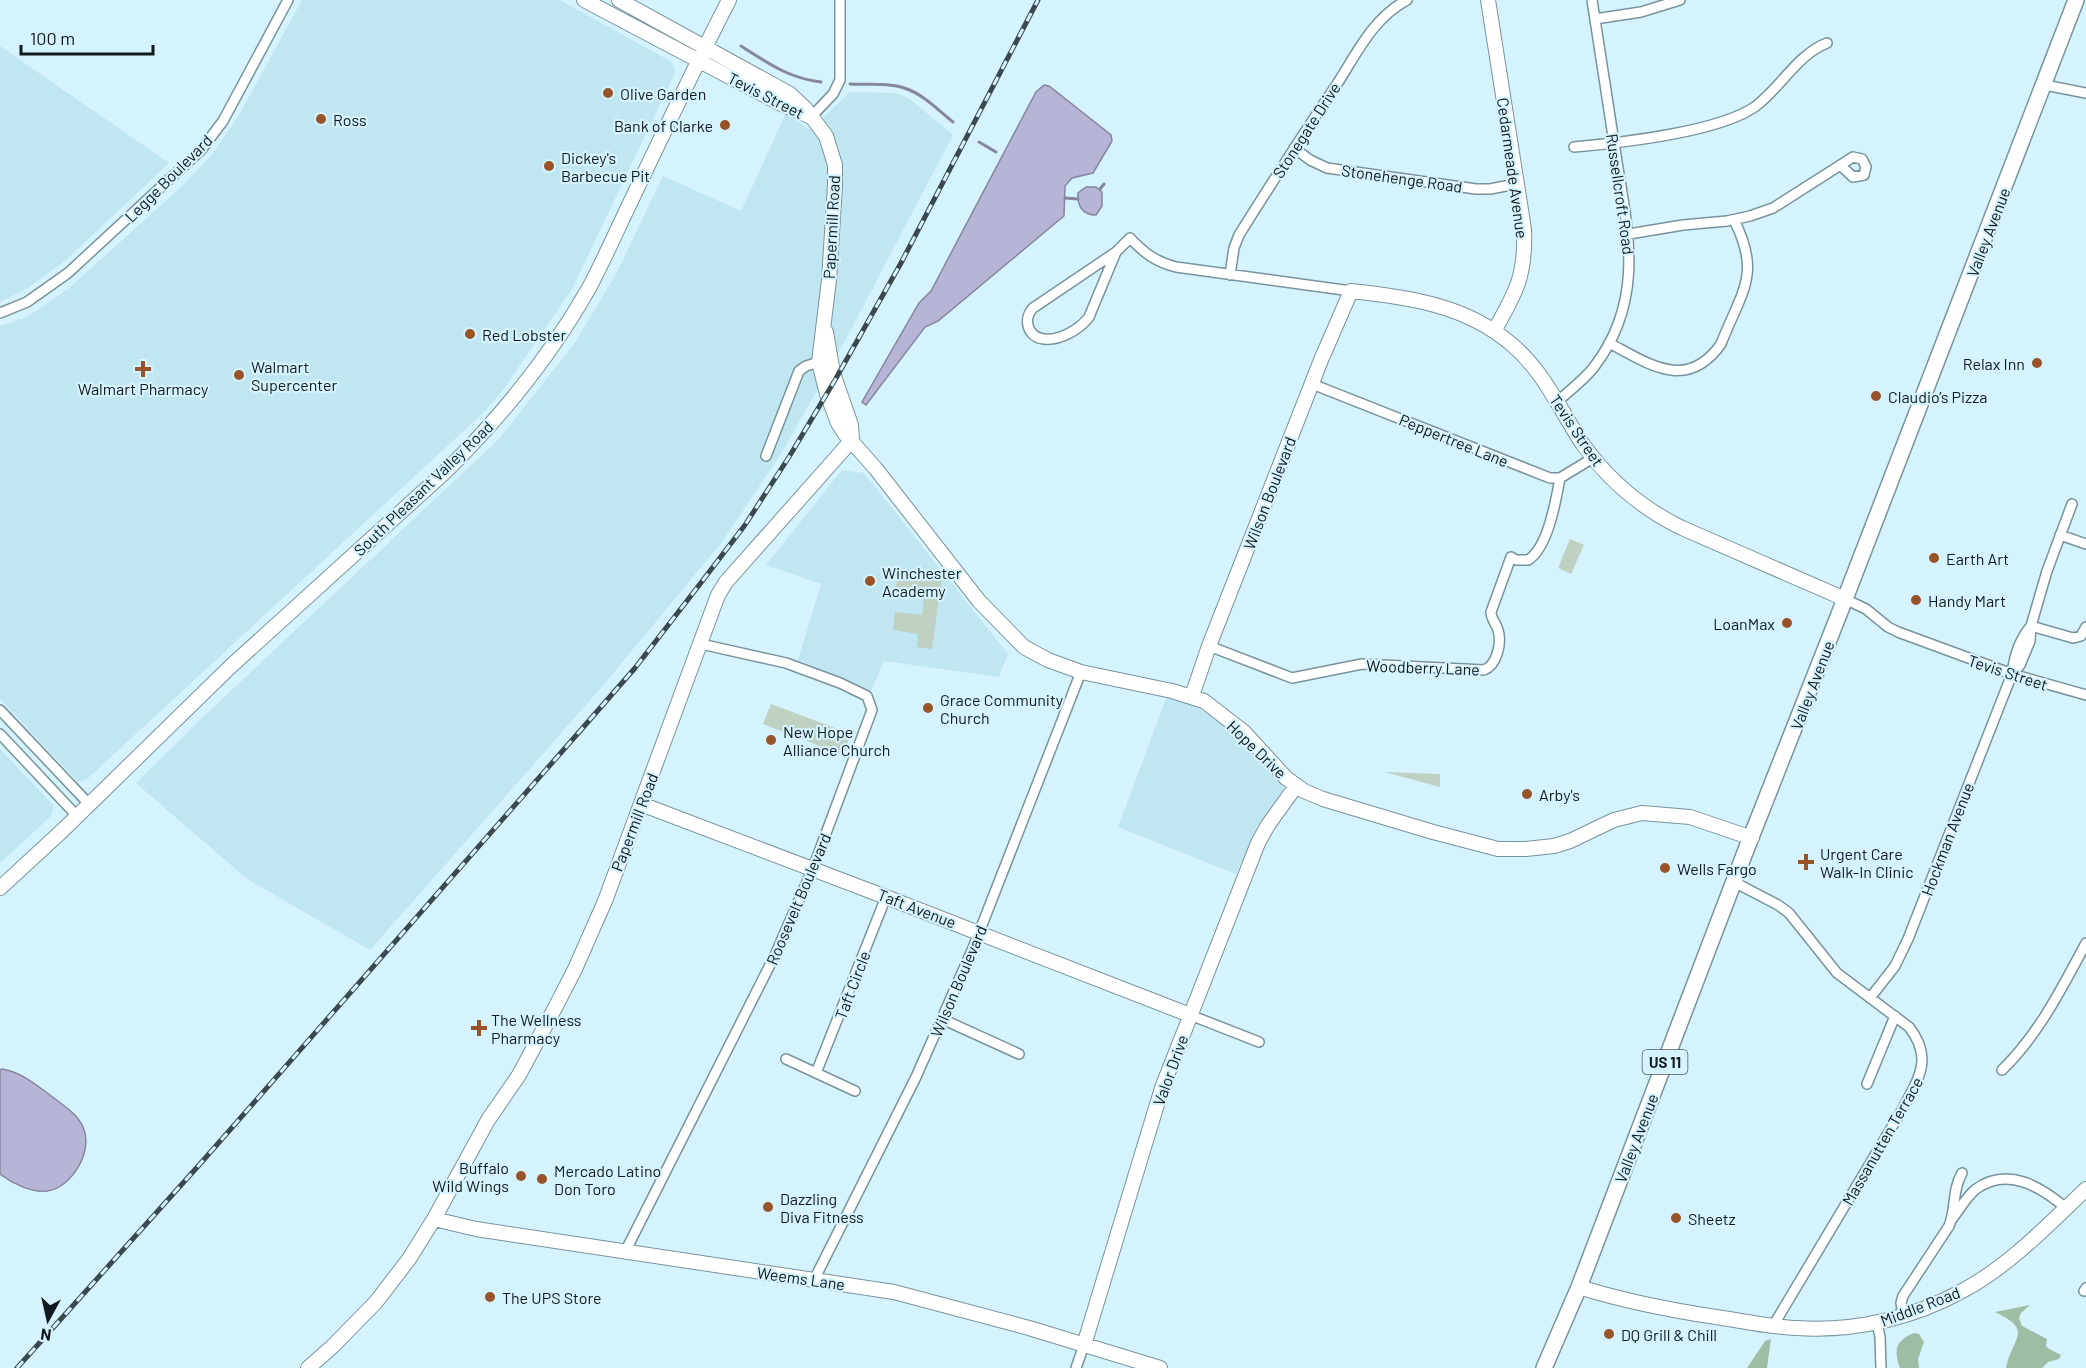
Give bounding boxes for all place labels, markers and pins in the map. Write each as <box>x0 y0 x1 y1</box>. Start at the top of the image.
place label: Olive Garden <box>620 84 706 103</box>
marker: Olive Garden <box>601 86 615 100</box>
place label: Ross <box>333 110 367 129</box>
marker: Ross <box>314 112 328 126</box>
place label: Bank of Clarke <box>614 116 713 135</box>
marker: Bank of Clarke <box>718 118 732 132</box>
place label: Dickey's Barbecue Pit <box>561 148 650 185</box>
marker: Dickey's Barbecue Pit <box>542 159 556 173</box>
place label: Red Lobster <box>482 325 567 344</box>
marker: Red Lobster <box>463 327 477 341</box>
place label: Relax Inn <box>1963 354 2025 373</box>
marker: Relax Inn <box>2030 356 2044 370</box>
place label: Walmart Supercenter <box>251 357 337 394</box>
marker: Walmart Pharmacy <box>136 362 150 376</box>
marker: Walmart Supercenter <box>232 368 246 382</box>
place label: Walmart Pharmacy <box>78 379 209 398</box>
place label: Claudio’s Pizza <box>1888 387 1988 406</box>
marker: Claudio’s Pizza <box>1869 389 1883 403</box>
place label: Earth Art <box>1946 549 2009 568</box>
marker: Earth Art <box>1927 551 1941 565</box>
place label: Winchester Academy <box>882 563 962 600</box>
marker: Winchester Academy <box>863 574 877 588</box>
place label: Handy Mart <box>1928 591 2006 610</box>
marker: Handy Mart <box>1909 593 1923 607</box>
place label: LoanMax <box>1713 614 1775 633</box>
marker: LoanMax <box>1780 616 1794 630</box>
place label: Grace Community Church <box>940 690 1064 727</box>
marker: Grace Community Church <box>921 701 935 715</box>
place label: New Hope Alliance Church <box>783 722 890 759</box>
marker: New Hope Alliance Church <box>764 733 778 747</box>
place label: Arby's <box>1539 785 1580 804</box>
marker: Arby's <box>1520 787 1534 801</box>
place label: Urgent Care Walk-In Clinic <box>1820 844 1914 881</box>
marker: Urgent Care Walk-In Clinic <box>1797 853 1815 871</box>
place label: Wells Fargo <box>1677 859 1757 878</box>
marker: Wells Fargo <box>1658 861 1672 875</box>
place label: The Wellness Pharmacy <box>491 1010 582 1047</box>
marker: The Wellness Pharmacy <box>472 1021 486 1035</box>
place label: Buffalo Wild Wings <box>432 1158 509 1195</box>
place label: Mercado Latino Don Toro <box>554 1161 661 1198</box>
marker: Buffalo Wild Wings <box>514 1169 528 1183</box>
marker: Mercado Latino Don Toro <box>535 1172 549 1186</box>
place label: Dazzling Diva Fitness <box>780 1189 864 1226</box>
marker: Dazzling Diva Fitness <box>761 1200 775 1214</box>
place label: Sheetz <box>1688 1209 1736 1228</box>
marker: Sheetz <box>1669 1211 1683 1225</box>
place label: The UPS Store <box>502 1288 602 1307</box>
marker: The UPS Store <box>483 1290 497 1304</box>
place label: DQ Grill & Chill <box>1621 1325 1717 1344</box>
marker: DQ Grill & Chill <box>1602 1327 1616 1341</box>

